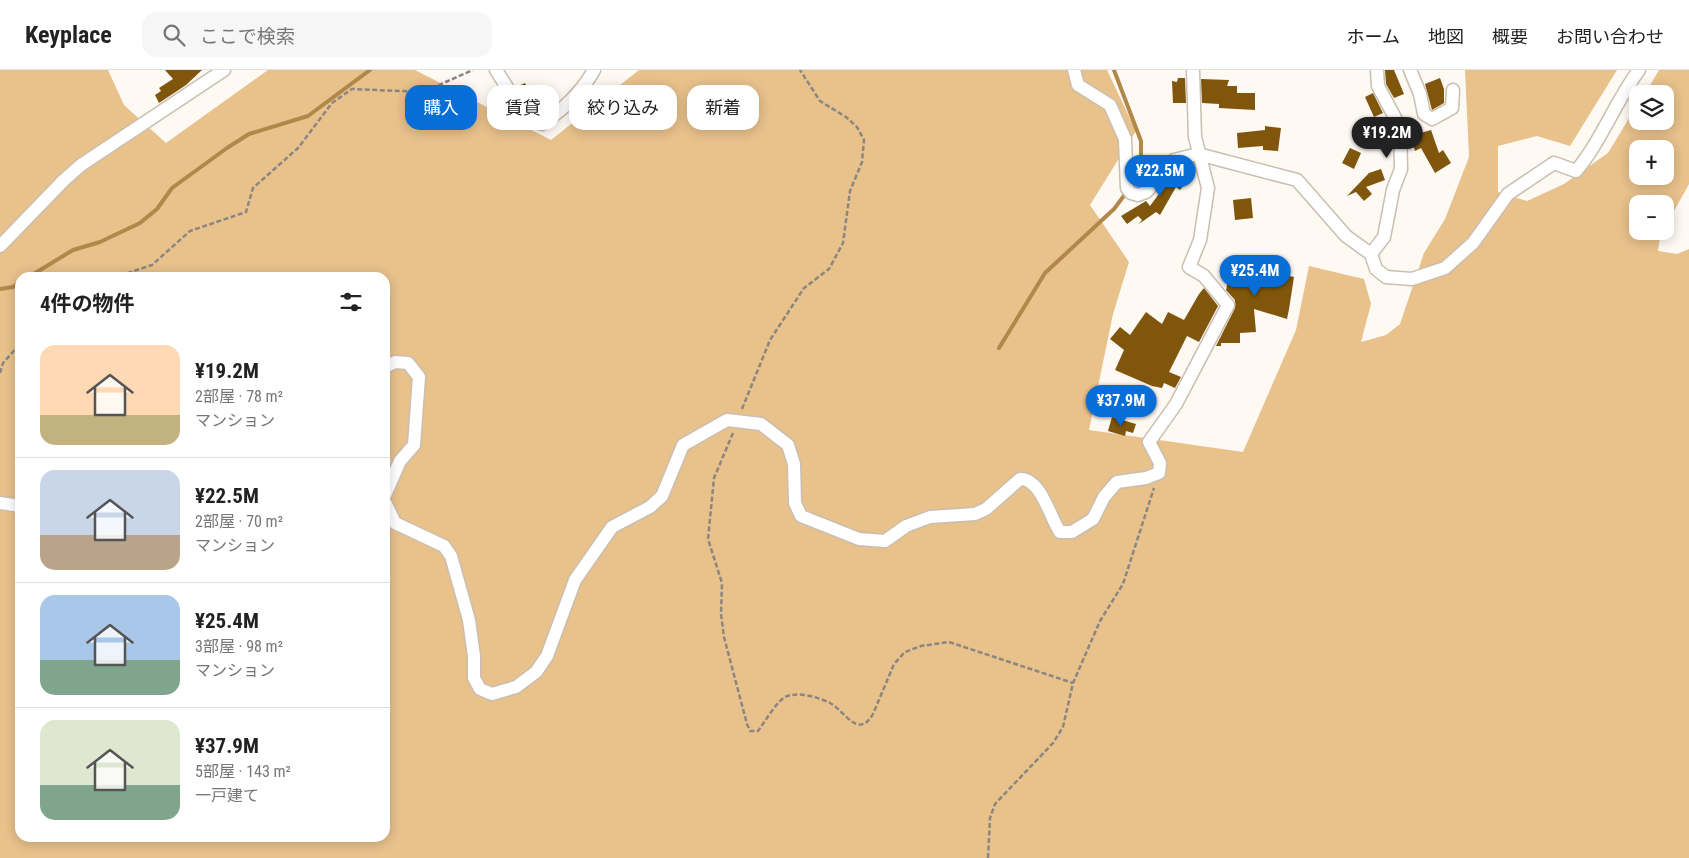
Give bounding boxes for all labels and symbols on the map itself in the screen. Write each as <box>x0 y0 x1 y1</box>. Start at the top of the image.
pin: ¥19.2M <box>1346 116 1428 159</box>
pin: ¥22.5M <box>1119 154 1201 197</box>
pin: ¥25.4M <box>1214 254 1296 297</box>
pin: ¥37.9M <box>1080 384 1162 427</box>

